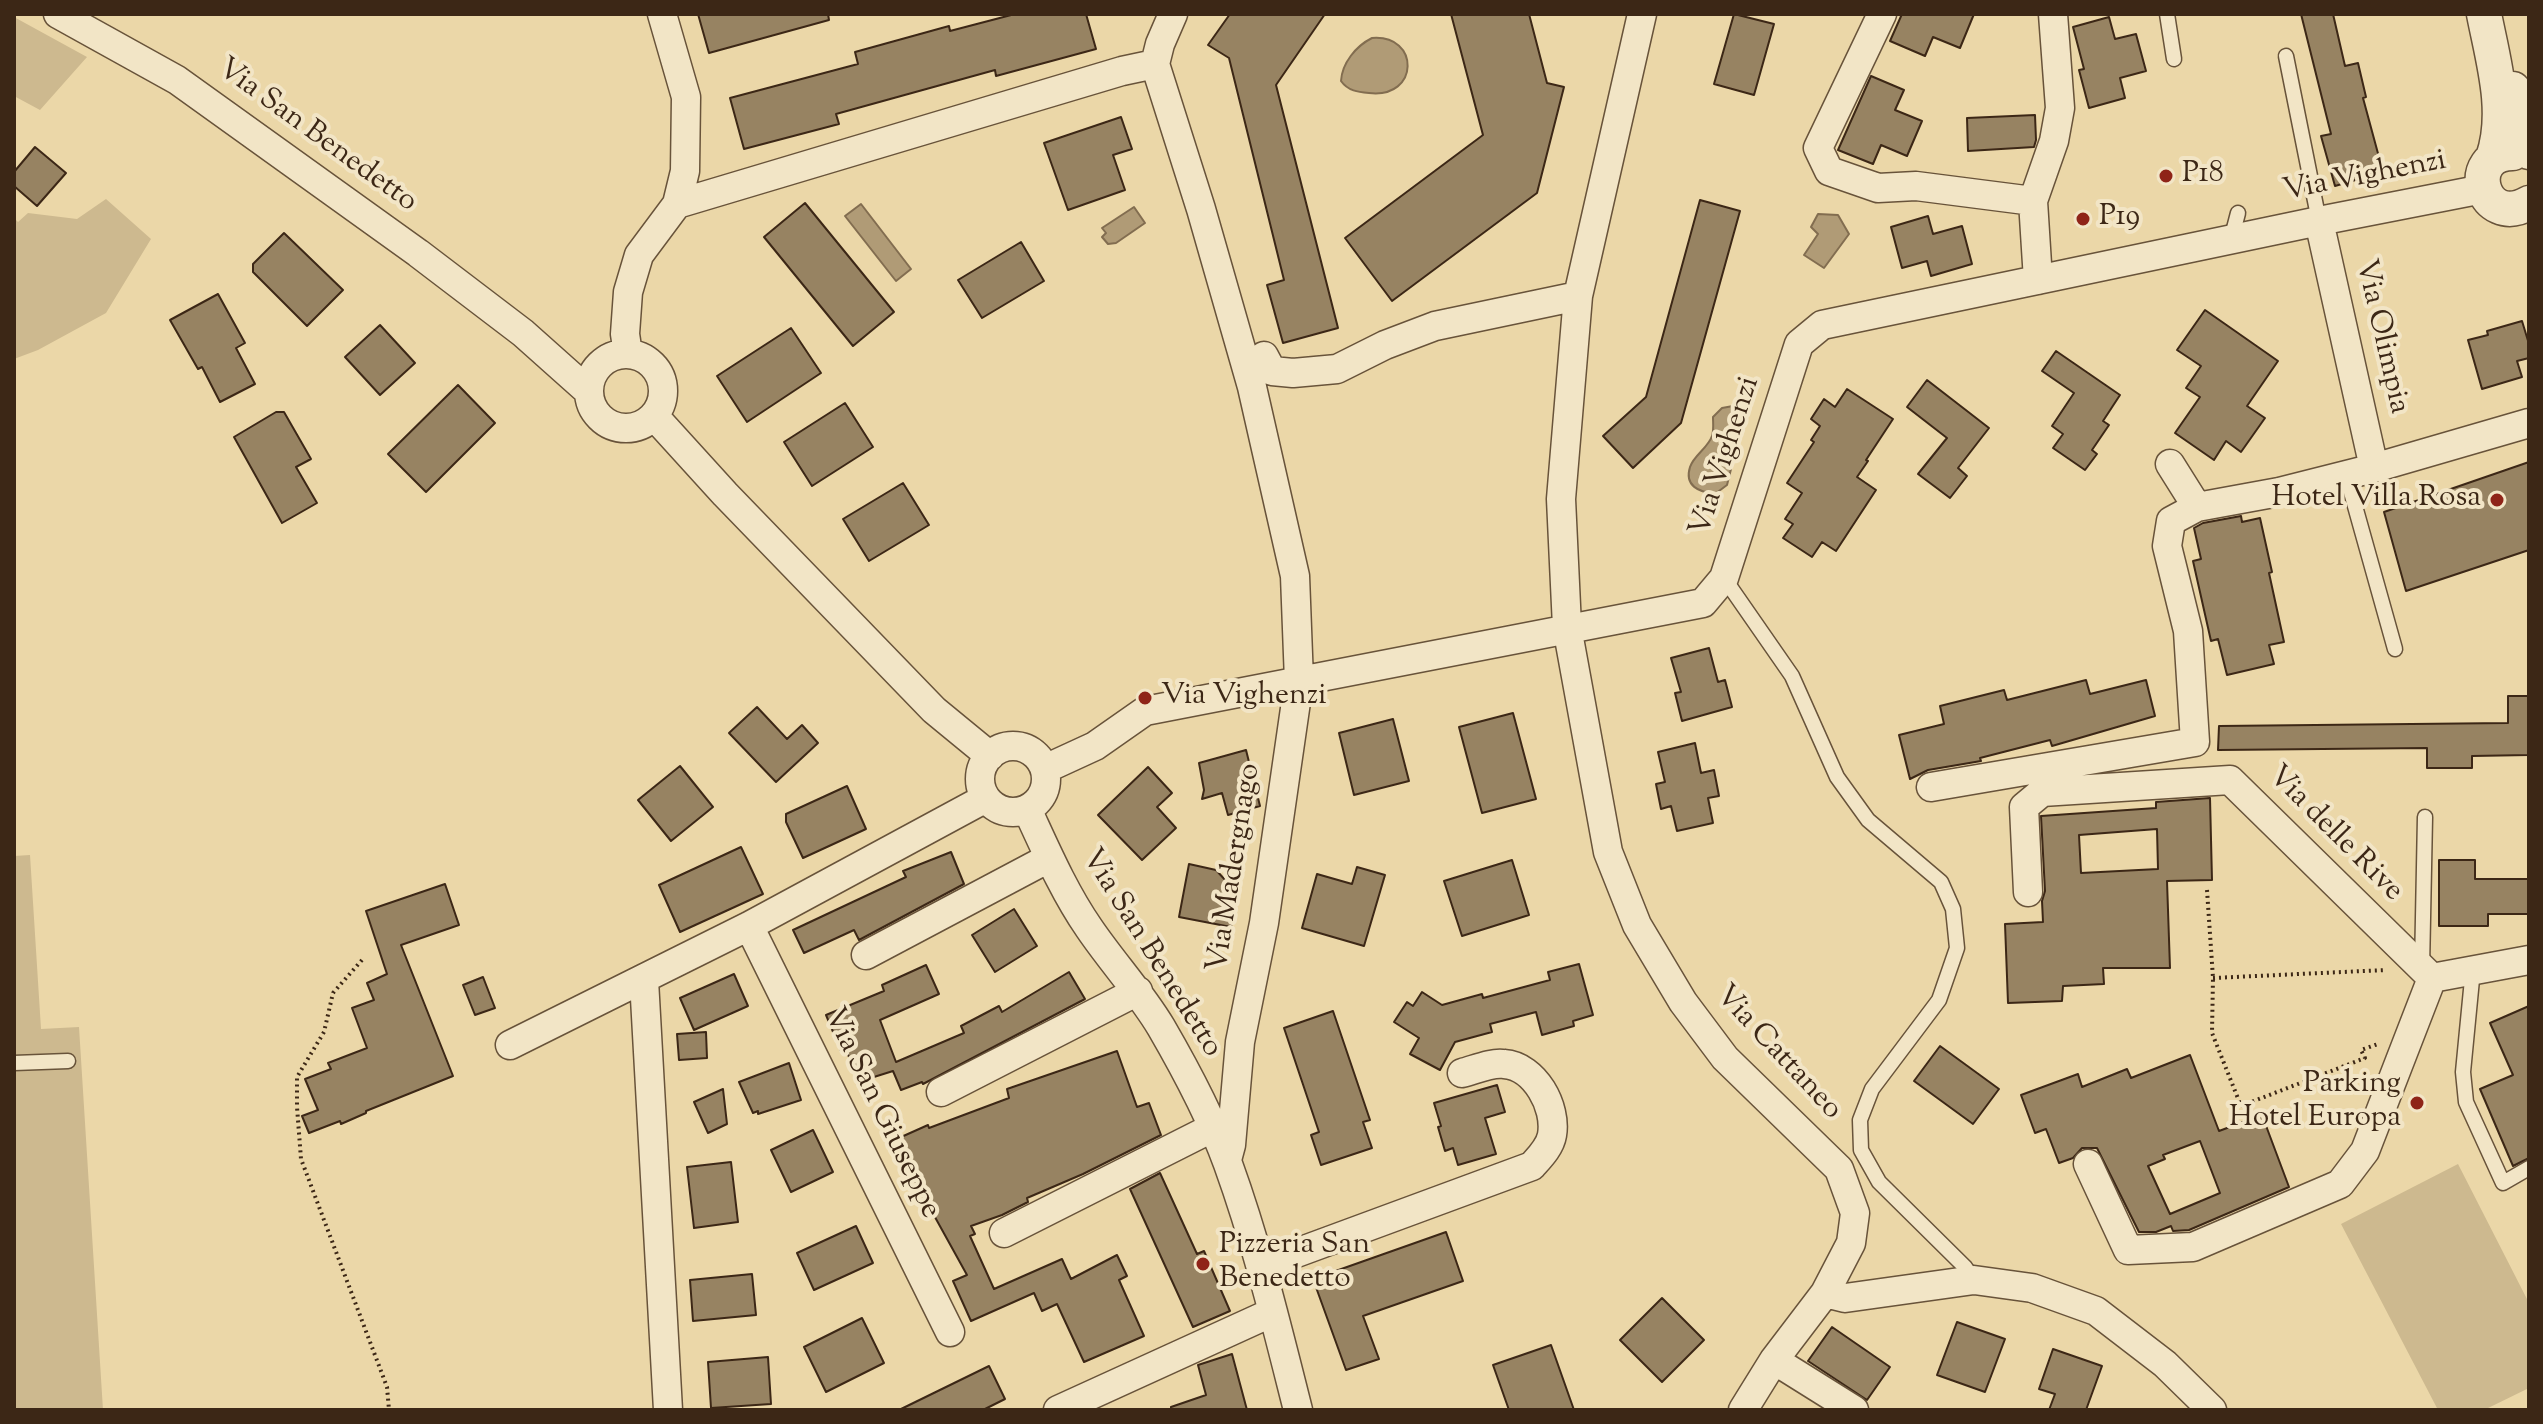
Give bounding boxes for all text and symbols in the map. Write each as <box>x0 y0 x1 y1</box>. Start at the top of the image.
street label: Via San Benedetto <box>209 52 423 222</box>
street label: Via Vighenzi <box>2280 145 2450 211</box>
place label: P18 <box>2182 158 2224 194</box>
marker: P18 <box>2157 167 2175 185</box>
place label: P19 <box>2099 201 2140 237</box>
marker: P19 <box>2074 210 2092 228</box>
street label: Via Olimpia <box>2345 256 2415 418</box>
street label: Via Vighenzi <box>1684 373 1770 541</box>
place label: Hotel Villa Rosa <box>2272 482 2481 518</box>
marker: Hotel Villa Rosa <box>2488 491 2506 509</box>
place label: Via Vighenzi <box>1161 680 1327 716</box>
marker: Via Vighenzi <box>1136 689 1154 707</box>
street label: Via delle Rive <box>2259 760 2409 910</box>
street label: Via Madergnago <box>1202 761 1270 975</box>
street label: Via San Benedetto <box>1071 843 1229 1065</box>
street label: Via Cattaneo <box>1706 979 1848 1129</box>
street label: Via San Giuseppe <box>813 1003 947 1225</box>
place label: Parking Hotel Europa <box>2229 1068 2401 1138</box>
marker: Parking Hotel Europa <box>2408 1094 2426 1112</box>
place label: Pizzeria San Benedetto <box>1219 1229 1370 1300</box>
marker: Pizzeria San Benedetto <box>1194 1255 1212 1273</box>

